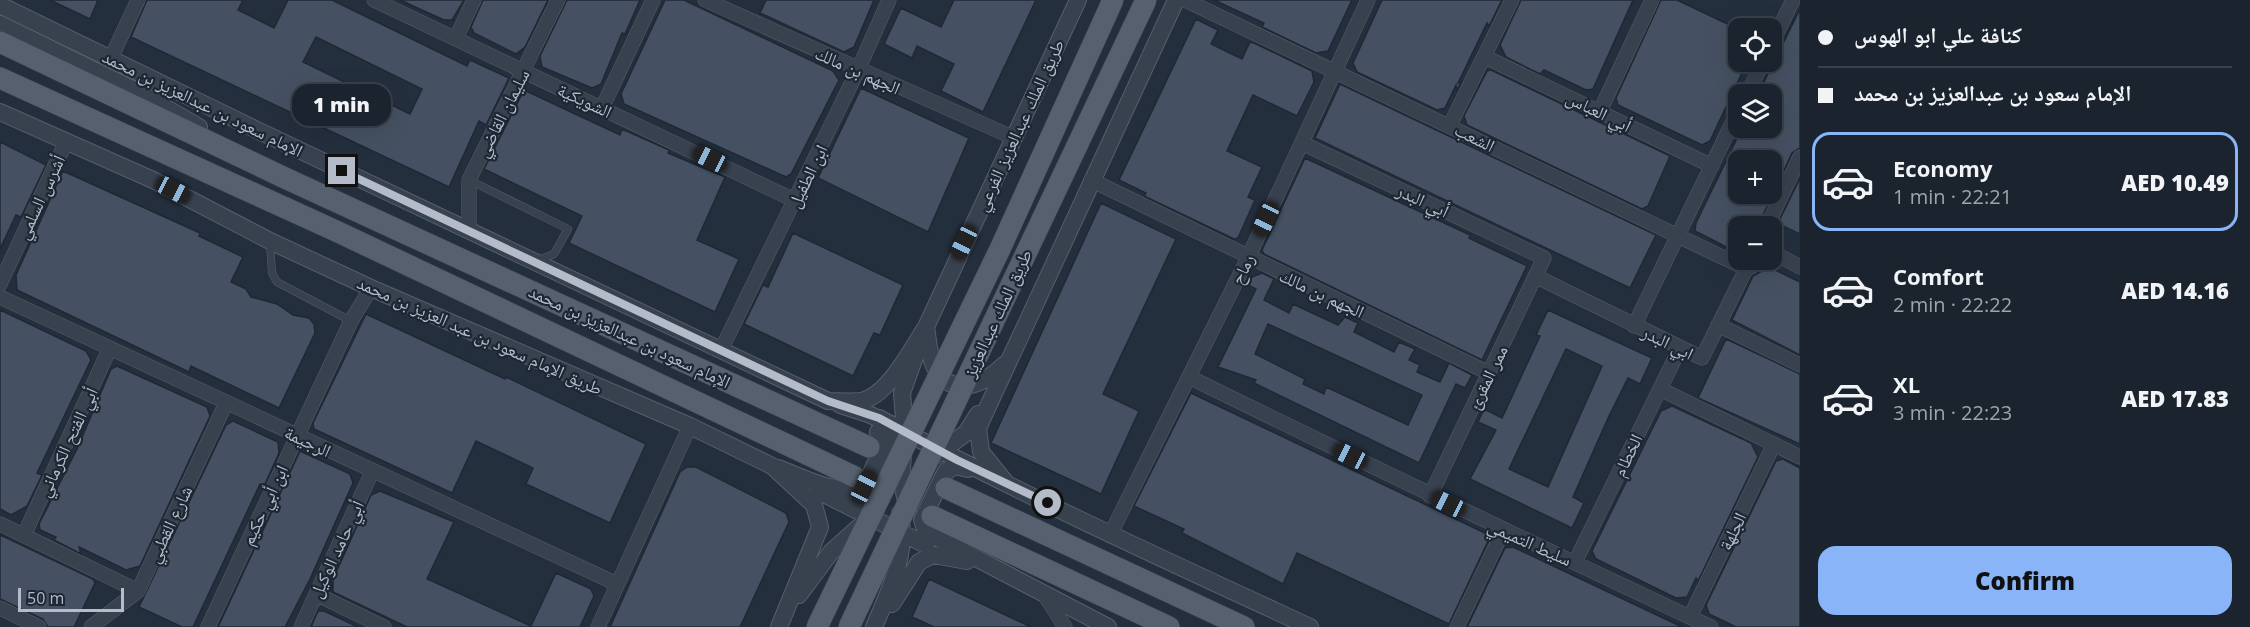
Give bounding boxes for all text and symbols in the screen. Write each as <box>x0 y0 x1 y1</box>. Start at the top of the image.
map controls <box>1728 18 1782 270</box>
button: locate <box>1728 18 1782 72</box>
text: كنافة علي ابو الهوس <box>1854 19 2022 49</box>
street label: طريق الملك عبدالعزيز الفرعي <box>969 35 1073 216</box>
street label: الجهم بن مالك <box>811 41 904 100</box>
street label: الإمام سعود بن عبدالعزيز بن محمد <box>98 44 307 163</box>
street label: سليمان القاضي <box>469 65 538 163</box>
street label: الشويكية <box>554 77 616 123</box>
text: الإمام سعود بن عبدالعزيز بن محمد <box>1854 77 2132 107</box>
callout: 1 min <box>292 84 392 126</box>
button: layers <box>1728 84 1782 138</box>
street label: أبي العباس <box>1561 85 1636 140</box>
text: 1 min <box>313 91 370 118</box>
street label: الشعب <box>1451 117 1499 157</box>
street label: ابن الطفيل <box>781 140 833 212</box>
car <box>690 143 730 175</box>
button: + <box>1728 150 1782 204</box>
street label: أشرس السلمي <box>10 151 73 245</box>
text: Economy <box>1893 153 1992 183</box>
icon: car <box>1821 155 1875 209</box>
route end <box>328 157 355 184</box>
text: AED 10.49 <box>2121 167 2229 197</box>
car <box>153 174 193 206</box>
street label: أبي البدر <box>1391 177 1453 226</box>
text: 1 min · 22:21 <box>1893 183 2012 210</box>
car <box>1250 199 1282 239</box>
button: − <box>1728 216 1782 270</box>
car <box>948 222 980 262</box>
street label: طريق الملك عبدالعزيز <box>956 245 1037 382</box>
street label: رماح <box>1224 250 1261 289</box>
text: Comfort <box>1893 261 1984 291</box>
street label: الجهم بن مالك <box>1275 263 1368 324</box>
icon: car <box>1821 263 1875 317</box>
street label: طريق الإمام سعود بن عبد العزيز بن محمد <box>353 270 606 401</box>
text: AED 14.16 <box>2121 275 2229 305</box>
street label: الإمام سعود بن عبدالعزيز بن محمد <box>525 279 735 394</box>
text: 2 min · 22:22 <box>1893 291 2012 318</box>
street label: ابي البدر <box>1636 319 1698 368</box>
street label: ممر المقرئ <box>1461 341 1513 413</box>
text: XL <box>1893 369 1920 399</box>
icon: car <box>1821 371 1875 425</box>
street label: أبي الفتح الكرماني <box>31 383 106 502</box>
text: AED 17.83 <box>2121 383 2229 413</box>
text: 3 min · 22:23 <box>1893 399 2012 426</box>
street label: الرجيمة <box>281 420 335 462</box>
street label: الخطام <box>1606 430 1648 481</box>
car <box>1330 440 1370 472</box>
street label: ابن أبي حكيم <box>235 461 296 551</box>
car <box>848 467 880 507</box>
street label: شارع القطبي <box>141 481 201 568</box>
car <box>1428 488 1468 520</box>
route start <box>1034 489 1061 516</box>
street label: أبي حامد الوكيل <box>303 496 372 603</box>
street label: الجلهة <box>1713 508 1751 554</box>
street label: سليط التميمي <box>1483 513 1576 574</box>
button: Confirm <box>1818 546 2232 615</box>
scale bar <box>18 585 124 612</box>
text: 50 m <box>27 587 64 609</box>

